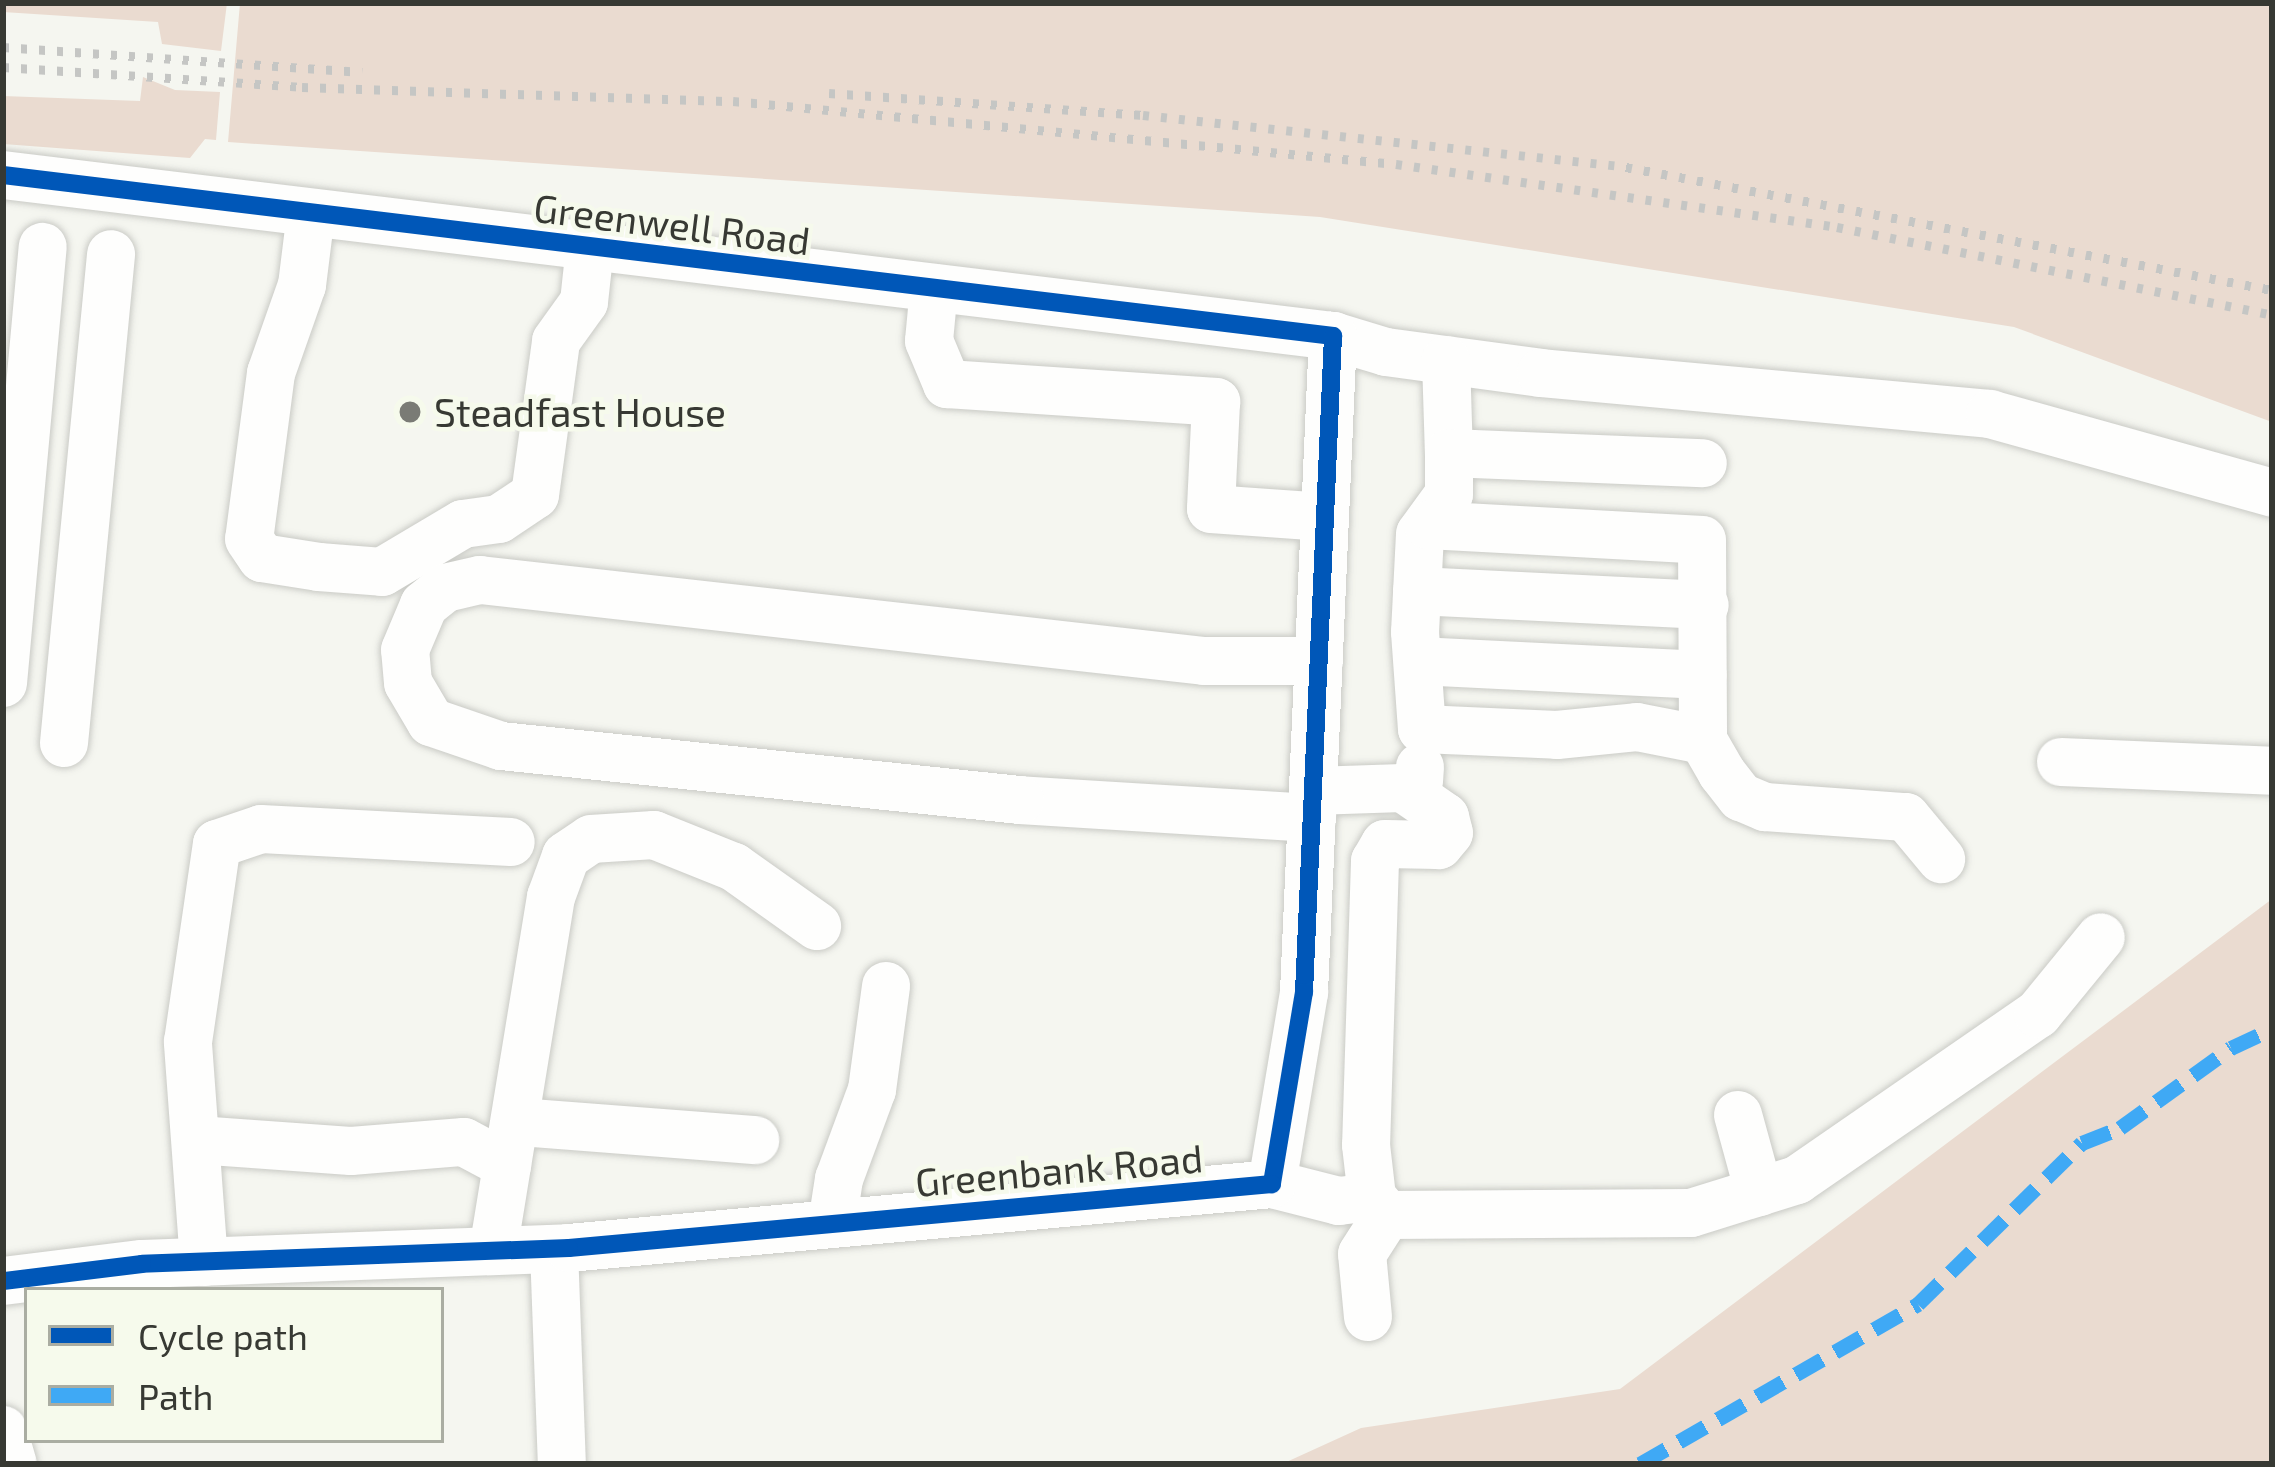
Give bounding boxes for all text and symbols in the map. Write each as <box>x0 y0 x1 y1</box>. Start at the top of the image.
street label: Greenwell Road <box>531 184 813 264</box>
place label: Steadfast House <box>434 389 726 435</box>
marker: Steadfast House <box>397 399 423 425</box>
street label: Greenbank Road <box>913 1134 1205 1206</box>
legend <box>24 1287 444 1443</box>
text: Cycle path <box>138 1314 308 1357</box>
text: Path <box>138 1374 214 1417</box>

